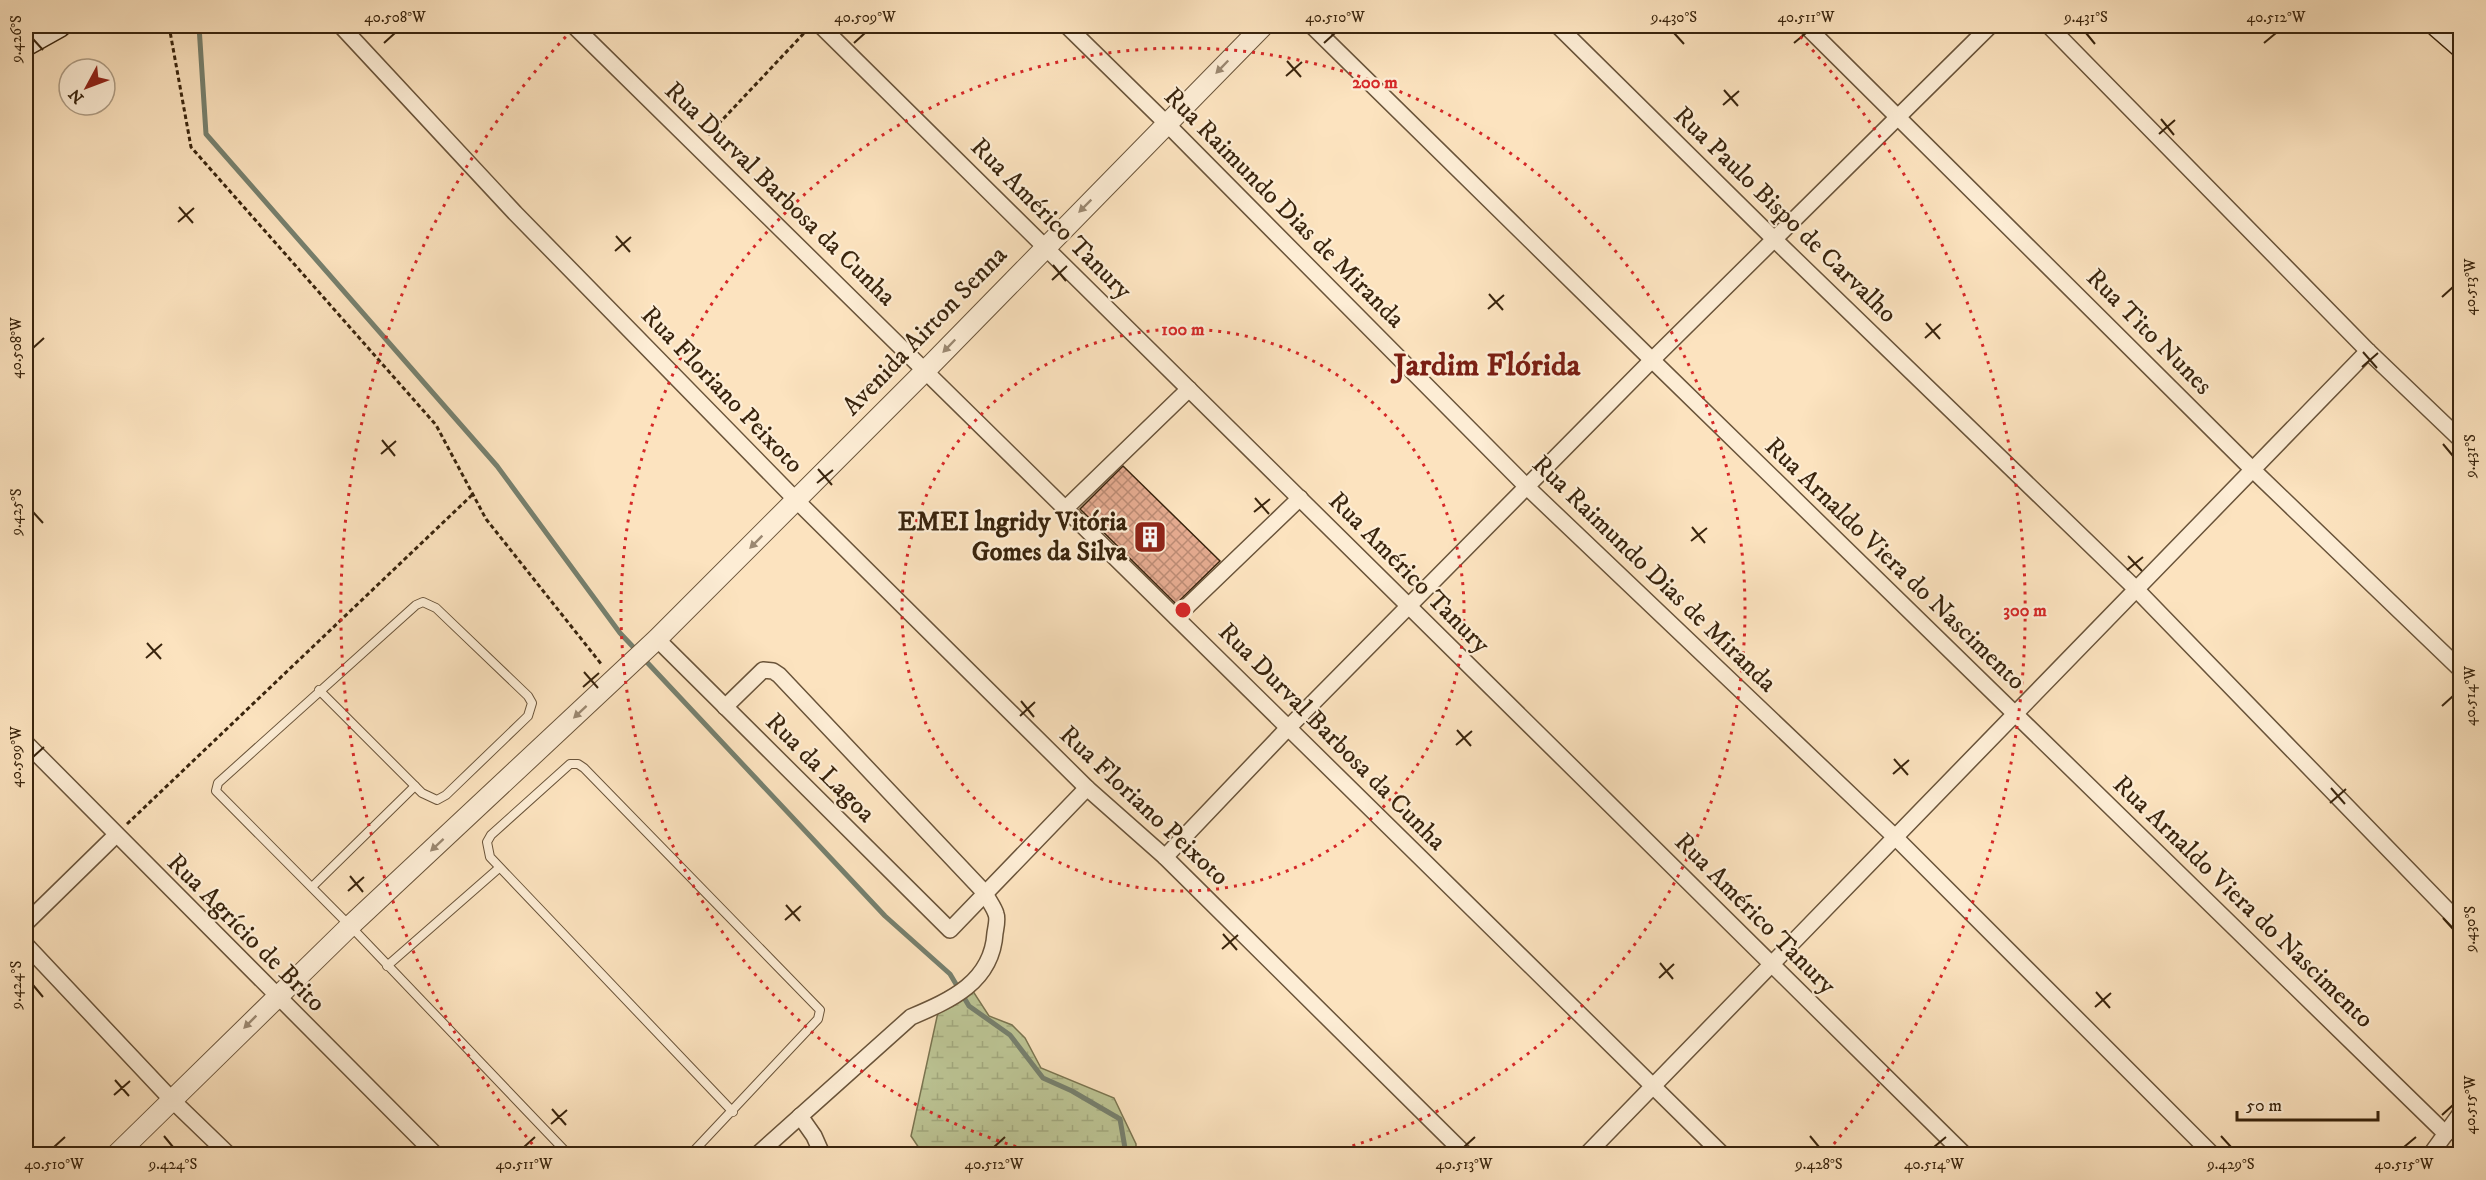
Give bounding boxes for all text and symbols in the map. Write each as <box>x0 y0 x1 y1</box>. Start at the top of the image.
text: 40.508°W <box>364 8 426 27</box>
text: 40.509°W <box>834 8 896 27</box>
text: 40.510°W <box>1305 8 1365 27</box>
text: 9.430°S <box>1650 8 1697 27</box>
text: 40.511°W <box>1777 8 1835 27</box>
text: 9.431°S <box>2063 8 2108 27</box>
text: 40.512°W <box>2247 8 2306 27</box>
text: 9.426°S <box>7 15 26 64</box>
north arrow <box>57 57 117 117</box>
one-way arrow <box>1216 60 1230 74</box>
text: 200 m <box>1352 72 1398 94</box>
street label: Rua Durval Barbosa da Cunha <box>657 75 903 313</box>
street label: Rua Raimundo Dias de Miranda <box>1157 81 1411 335</box>
text: N <box>65 85 88 108</box>
street label: Rua Paulo Bispo de Carvalho <box>1666 100 1904 330</box>
street label: Rua Américo Tanury <box>963 131 1139 307</box>
one-way arrow <box>1078 199 1093 213</box>
street label: Avenida Airton Senna <box>835 239 1015 423</box>
text: 40.513°W <box>2461 258 2480 316</box>
street label: Rua Tito Nunes <box>2079 262 2219 402</box>
street label: Rua Floriano Peixoto <box>634 299 810 481</box>
text: 40.508°W <box>7 317 26 379</box>
text: 100 m <box>1161 319 1205 341</box>
one-way arrow <box>943 338 957 352</box>
district label: Jardim Flórida <box>1391 346 1581 386</box>
street label: Rua Arnaldo Viera do Nascimento <box>1757 430 2033 698</box>
text: 9.431°S <box>2461 434 2480 479</box>
street label: Rua Raimundo Dias de Miranda <box>1525 448 1783 700</box>
street label: Rua Américo Tanury <box>1321 485 1497 661</box>
text: 9.425°S <box>7 488 26 537</box>
place label: EMEI lngridy Vitória Gomes da Silva <box>898 506 1128 569</box>
building icon: EMEI lngridy Vitória Gomes da Silva <box>1132 519 1168 555</box>
one-way arrow <box>749 534 763 548</box>
centre of rings <box>1173 600 1193 620</box>
text: 300 m <box>2003 600 2047 622</box>
street label: Rua Durval Barbosa da Cunha <box>1211 616 1453 858</box>
text: 40.514°W <box>2461 666 2480 726</box>
one-way arrow <box>573 705 588 718</box>
street label: Rua da Lagoa <box>758 706 882 830</box>
street label: Rua Floriano Peixoto <box>1052 719 1236 893</box>
text: 40.509°W <box>7 726 26 788</box>
street label: Rua Arnaldo Viera do Nascimento <box>2105 768 2381 1036</box>
street label: Rua Américo Tanury <box>1667 826 1843 1002</box>
one-way arrow <box>430 838 445 851</box>
street label: Rua Agrício de Brito <box>160 847 332 1019</box>
text: 9.430°S <box>2461 906 2480 953</box>
text: 9.424°S <box>7 961 26 1010</box>
one-way arrow <box>243 1015 257 1029</box>
text: 40.515°W <box>2461 1075 2480 1134</box>
scale bar <box>2237 1084 2378 1122</box>
text: 50 m <box>2246 1095 2282 1117</box>
text: 40.510°W <box>24 1155 84 1174</box>
text: 9.424°S <box>148 1155 197 1174</box>
text: 40.511°W <box>495 1155 553 1174</box>
text: 40.512°W <box>965 1155 1024 1174</box>
text: 40.513°W <box>1435 1155 1493 1174</box>
text: 9.428°S <box>1794 1155 1843 1174</box>
text: 40.514°W <box>1904 1155 1964 1174</box>
text: 9.429°S <box>2206 1155 2255 1174</box>
text: 40.515°W <box>2375 1155 2434 1174</box>

